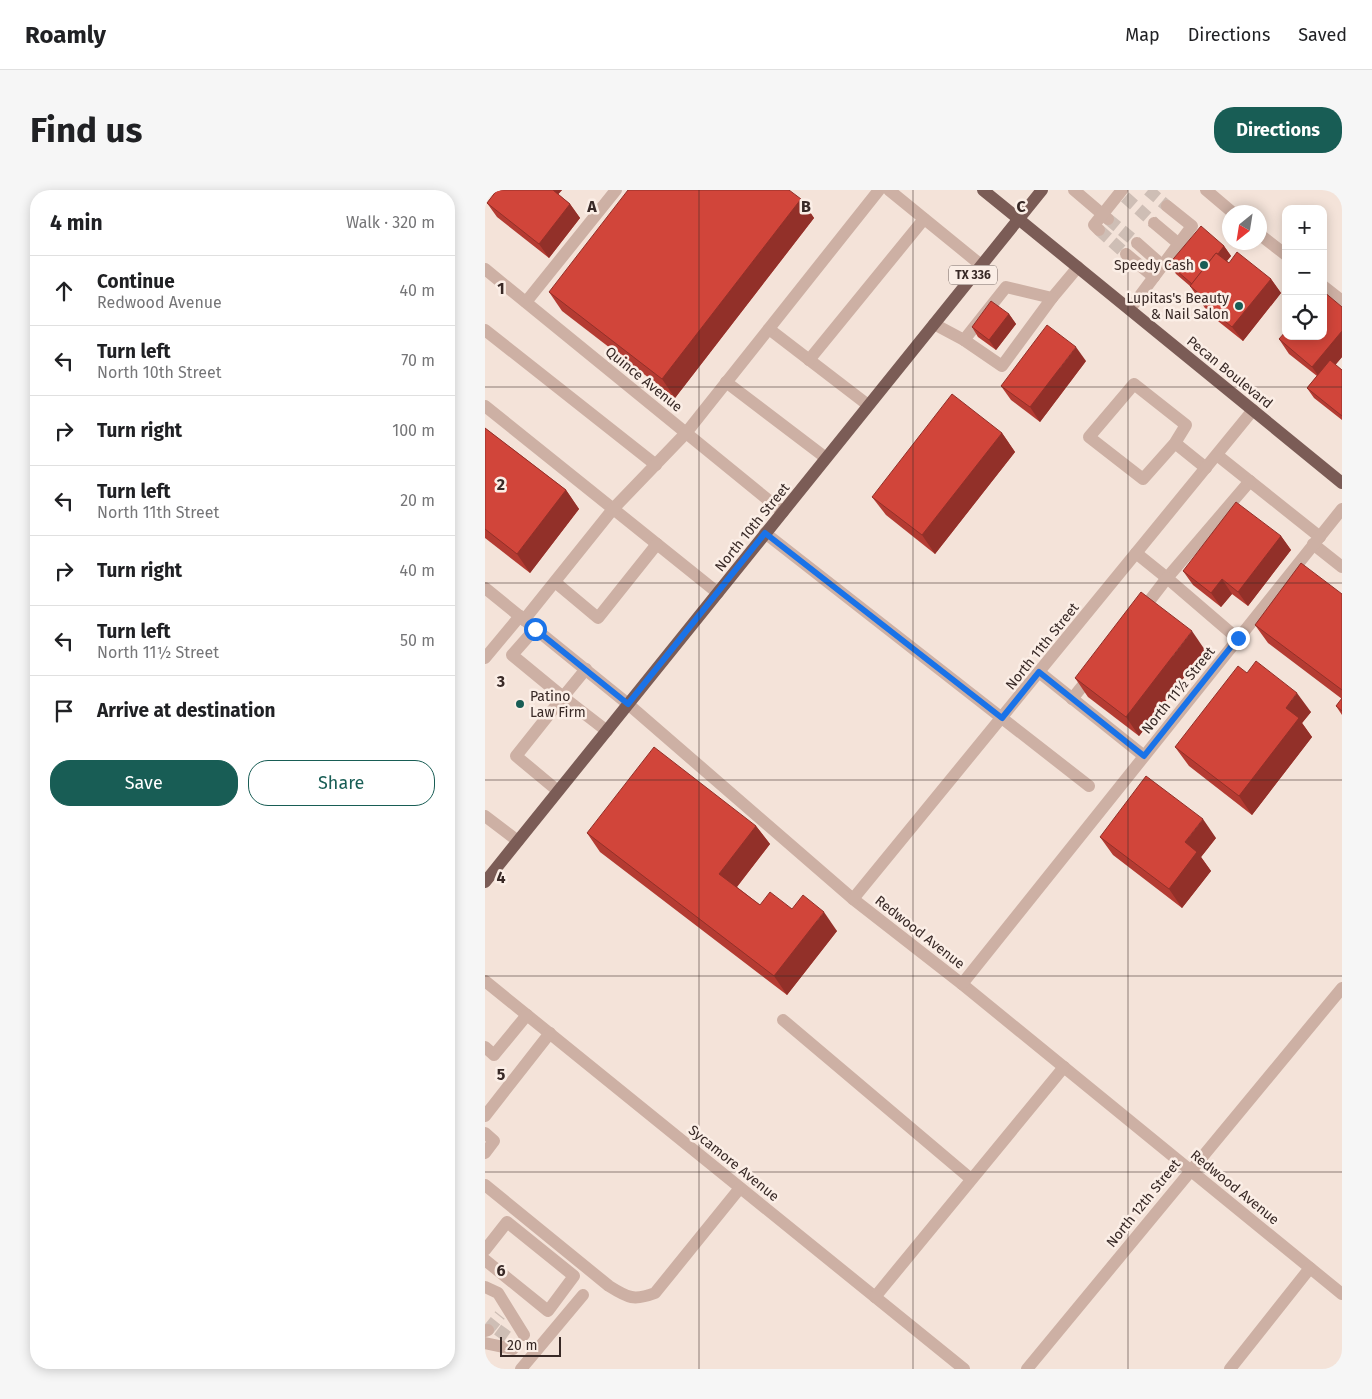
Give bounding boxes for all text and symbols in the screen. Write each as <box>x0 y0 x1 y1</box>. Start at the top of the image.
text: Roamly <box>25 21 106 49</box>
text: Map <box>1125 24 1160 46</box>
text: Directions <box>1188 24 1270 46</box>
text: Saved <box>1298 24 1347 46</box>
button: Directions <box>1214 107 1342 153</box>
text: Find us <box>30 109 142 151</box>
text: A <box>586 197 597 216</box>
text: B <box>801 197 811 216</box>
text: C <box>1016 197 1026 216</box>
north arrow <box>1222 205 1267 250</box>
map controls <box>1282 205 1327 340</box>
button: + <box>1282 205 1327 250</box>
text: 4 min <box>50 210 103 236</box>
text: Walk · 320 m <box>346 213 435 232</box>
button: − <box>1282 250 1327 295</box>
place label: Speedy Cash <box>1114 257 1194 274</box>
marker: Speedy Cash <box>1198 259 1210 271</box>
road number: TX 336 <box>949 266 997 284</box>
text: Continue <box>97 270 175 293</box>
icon: ahead <box>50 277 78 305</box>
text: 1 <box>497 279 505 298</box>
text: 40 m <box>400 281 435 300</box>
place label: Lupitas's Beauty & Nail Salon <box>1126 290 1229 323</box>
text: Redwood Avenue <box>97 293 222 312</box>
button: locate <box>1282 295 1327 340</box>
marker: Lupitas's Beauty & Nail Salon <box>1233 300 1245 312</box>
street label: Pecan Boulevard <box>1183 333 1276 412</box>
text: Turn left <box>97 340 171 363</box>
street label: Quince Avenue <box>602 343 686 416</box>
icon: left <box>50 347 78 375</box>
text: 70 m <box>401 351 435 370</box>
text: North 10th Street <box>97 363 222 382</box>
icon: right <box>50 417 78 445</box>
text: Turn right <box>97 419 182 442</box>
text: 100 m <box>392 421 435 440</box>
text: 2 <box>497 475 505 494</box>
street label: North 10th Street <box>712 479 794 575</box>
text: Turn left <box>97 480 171 503</box>
icon: left <box>50 487 78 515</box>
text: 20 m <box>400 491 435 510</box>
text: North 11th Street <box>97 503 219 522</box>
icon: right <box>50 557 78 585</box>
text: Turn right <box>97 559 182 582</box>
text: 40 m <box>400 561 435 580</box>
street label: North 11th Street <box>1002 599 1083 693</box>
route start <box>524 618 547 641</box>
text: Turn left <box>97 620 171 643</box>
icon: left <box>50 627 78 655</box>
route end <box>1227 627 1250 650</box>
text: 50 m <box>400 631 435 650</box>
text: North 11½ Street <box>97 643 219 662</box>
street label: North 11½ Street <box>1138 643 1219 737</box>
text: 3 <box>496 672 505 691</box>
place label: Patino Law Firm <box>530 688 586 721</box>
icon: arrive <box>50 697 78 725</box>
marker: Patino Law Firm <box>514 698 526 710</box>
text: Arrive at destination <box>97 699 276 722</box>
button: Save <box>50 760 238 806</box>
button: Share <box>248 760 435 806</box>
text: 4 <box>496 868 506 887</box>
street label: Redwood Avenue <box>871 892 968 973</box>
text: 5 <box>497 1065 506 1084</box>
street label: Sycamore Avenue <box>685 1122 782 1205</box>
street label: Redwood Avenue <box>1187 1146 1282 1228</box>
street label: North 12th Street <box>1103 1155 1185 1251</box>
text: 6 <box>496 1261 506 1280</box>
scale bar <box>500 1334 561 1357</box>
text: 20 m <box>507 1337 537 1354</box>

